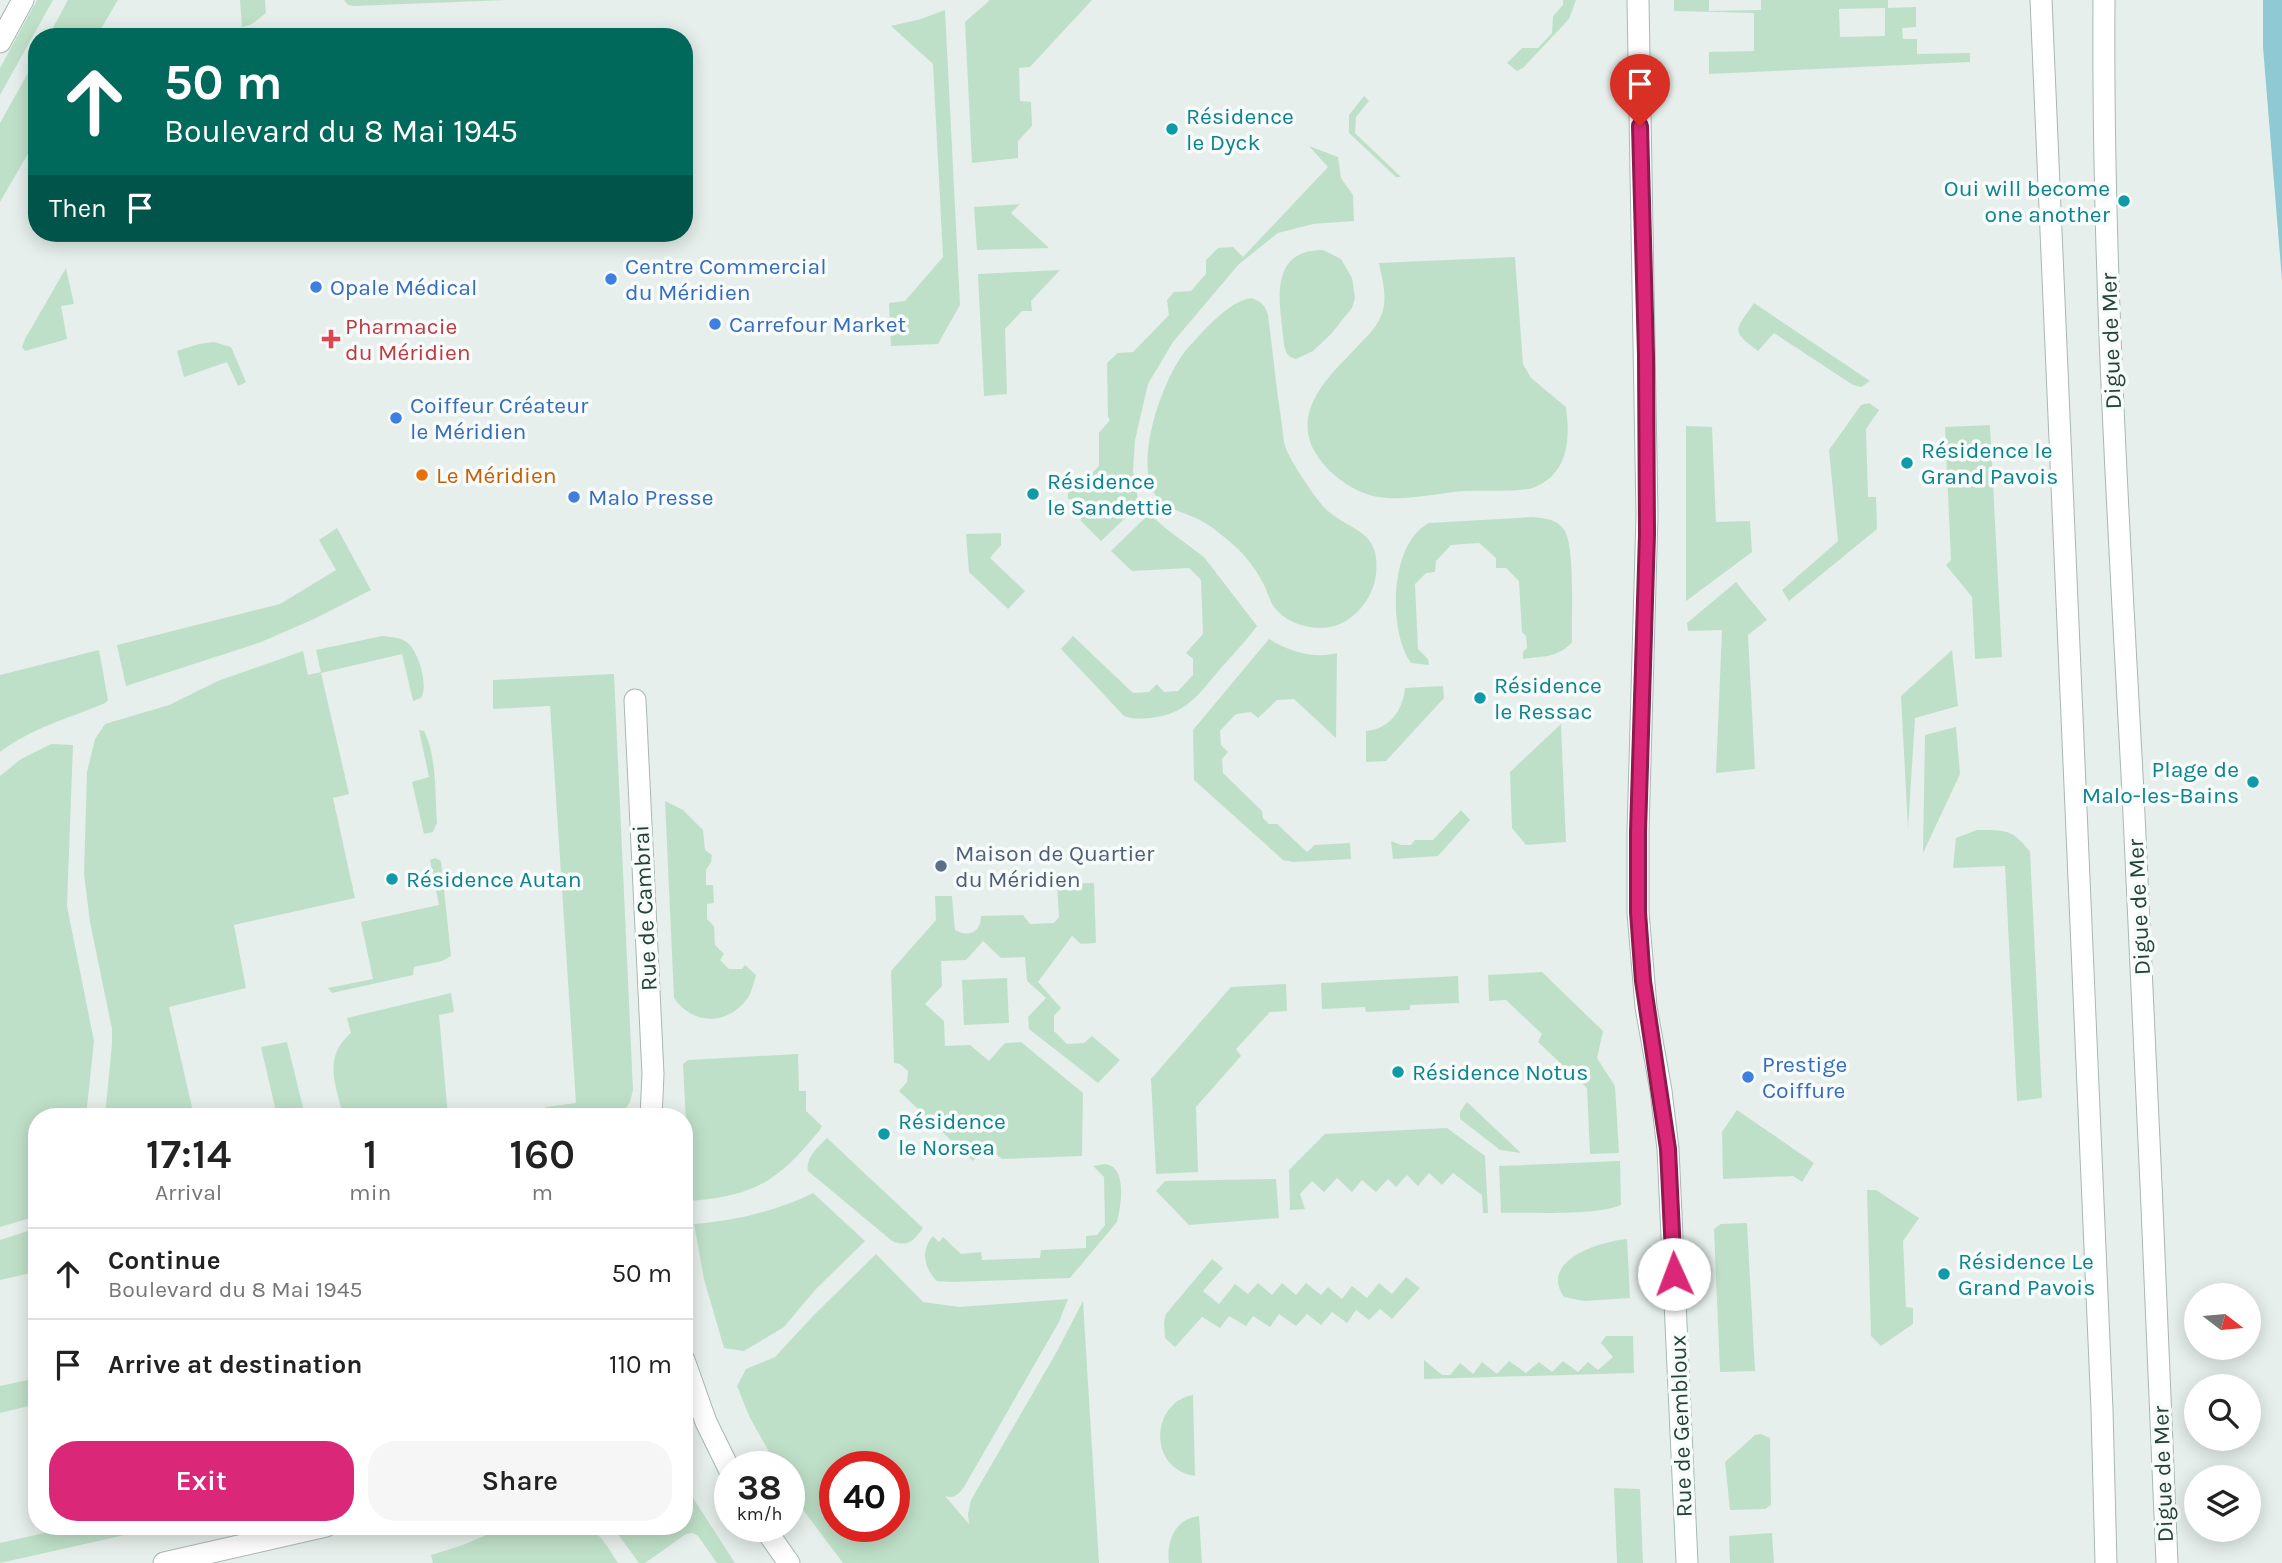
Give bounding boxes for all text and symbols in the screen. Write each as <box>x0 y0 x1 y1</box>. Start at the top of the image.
text: 50 m <box>164 54 282 111</box>
pin <box>1610 54 1670 126</box>
icon: ahead <box>49 56 140 147</box>
icon: arrive <box>1621 65 1659 103</box>
place label: Résidence le Dyck <box>1186 103 1294 156</box>
text: Boulevard du 8 Mai 1945 <box>164 113 518 150</box>
marker: Résidence le Dyck <box>1164 121 1180 137</box>
place label: Oui will become one another <box>1944 175 2111 228</box>
icon: arrive <box>121 189 159 227</box>
text: Then <box>49 193 107 224</box>
marker: Oui will become one another <box>2116 193 2132 209</box>
place label: Centre Commercial du Méridien <box>625 253 827 306</box>
marker: Centre Commercial du Méridien <box>603 271 619 287</box>
street label: Digue de Mer <box>2095 272 2127 410</box>
place label: Opale Médical <box>330 274 477 301</box>
marker: Opale Médical <box>308 279 324 295</box>
place label: Carrefour Market <box>729 311 907 338</box>
place label: Pharmacie du Méridien <box>345 313 471 366</box>
marker: Carrefour Market <box>707 316 723 332</box>
marker: Pharmacie du Méridien <box>323 331 339 347</box>
place label: Coiffeur Créateur le Méridien <box>410 392 589 445</box>
marker: Coiffeur Créateur le Méridien <box>388 410 404 426</box>
place label: Résidence le Grand Pavois <box>1921 437 2058 490</box>
marker: Résidence le Grand Pavois <box>1899 455 1915 471</box>
place label: Le Méridien <box>436 462 557 489</box>
marker: Le Méridien <box>414 467 430 483</box>
place label: Résidence le Sandettie <box>1047 468 1173 521</box>
place label: Malo Presse <box>588 484 713 511</box>
marker: Résidence le Sandettie <box>1025 486 1041 502</box>
marker: Malo Presse <box>566 489 582 505</box>
place label: Résidence le Ressac <box>1494 672 1602 725</box>
marker: Résidence le Ressac <box>1472 690 1488 706</box>
place label: Plage de Malo-les-Bains <box>2082 756 2239 809</box>
marker: Plage de Malo-les-Bains <box>2245 774 2261 790</box>
street label: Rue de Cambrai <box>627 824 663 992</box>
street label: Digue de Mer <box>2122 837 2156 976</box>
place label: Maison de Quartier du Méridien <box>955 840 1155 893</box>
marker: Maison de Quartier du Méridien <box>933 858 949 874</box>
place label: Résidence Autan <box>406 866 582 893</box>
marker: Résidence Autan <box>384 871 400 887</box>
place label: Prestige Coiffure <box>1762 1051 1847 1104</box>
place label: Résidence Notus <box>1412 1059 1588 1086</box>
marker: Résidence Notus <box>1390 1064 1406 1080</box>
marker: Prestige Coiffure <box>1740 1069 1756 1085</box>
place label: Résidence le Norsea <box>898 1108 1006 1161</box>
marker: Résidence le Norsea <box>876 1126 892 1142</box>
text: 17:14 <box>146 1129 231 1179</box>
text: 1 <box>363 1129 378 1179</box>
text: 160 <box>509 1129 575 1179</box>
text: Arrival <box>155 1179 222 1206</box>
text: min <box>349 1179 391 1206</box>
text: m <box>531 1179 553 1206</box>
position arrow <box>1637 1237 1711 1311</box>
text: Continue <box>108 1245 220 1276</box>
place label: Résidence Le Grand Pavois <box>1958 1248 2095 1301</box>
icon: ahead <box>49 1255 87 1293</box>
text: 50 m <box>611 1258 672 1289</box>
marker: Résidence Le Grand Pavois <box>1936 1266 1952 1282</box>
text: Boulevard du 8 Mai 1945 <box>108 1276 363 1303</box>
north arrow <box>2184 1283 2261 1360</box>
map controls <box>2184 1283 2261 1542</box>
street label: Rue de Gembloux <box>1664 1334 1698 1518</box>
icon: arrive <box>49 1346 87 1384</box>
text: Arrive at destination <box>108 1349 362 1380</box>
text: 110 m <box>609 1349 672 1380</box>
button: search <box>2184 1374 2261 1451</box>
street label: Digue de Mer <box>2147 1405 2179 1543</box>
button: Exit <box>49 1441 354 1521</box>
button: Share <box>368 1441 672 1521</box>
speed limit sign: 40 <box>819 1451 910 1542</box>
button: layers <box>2184 1465 2261 1542</box>
text: 38 <box>737 1467 782 1508</box>
text: km/h <box>737 1503 782 1525</box>

